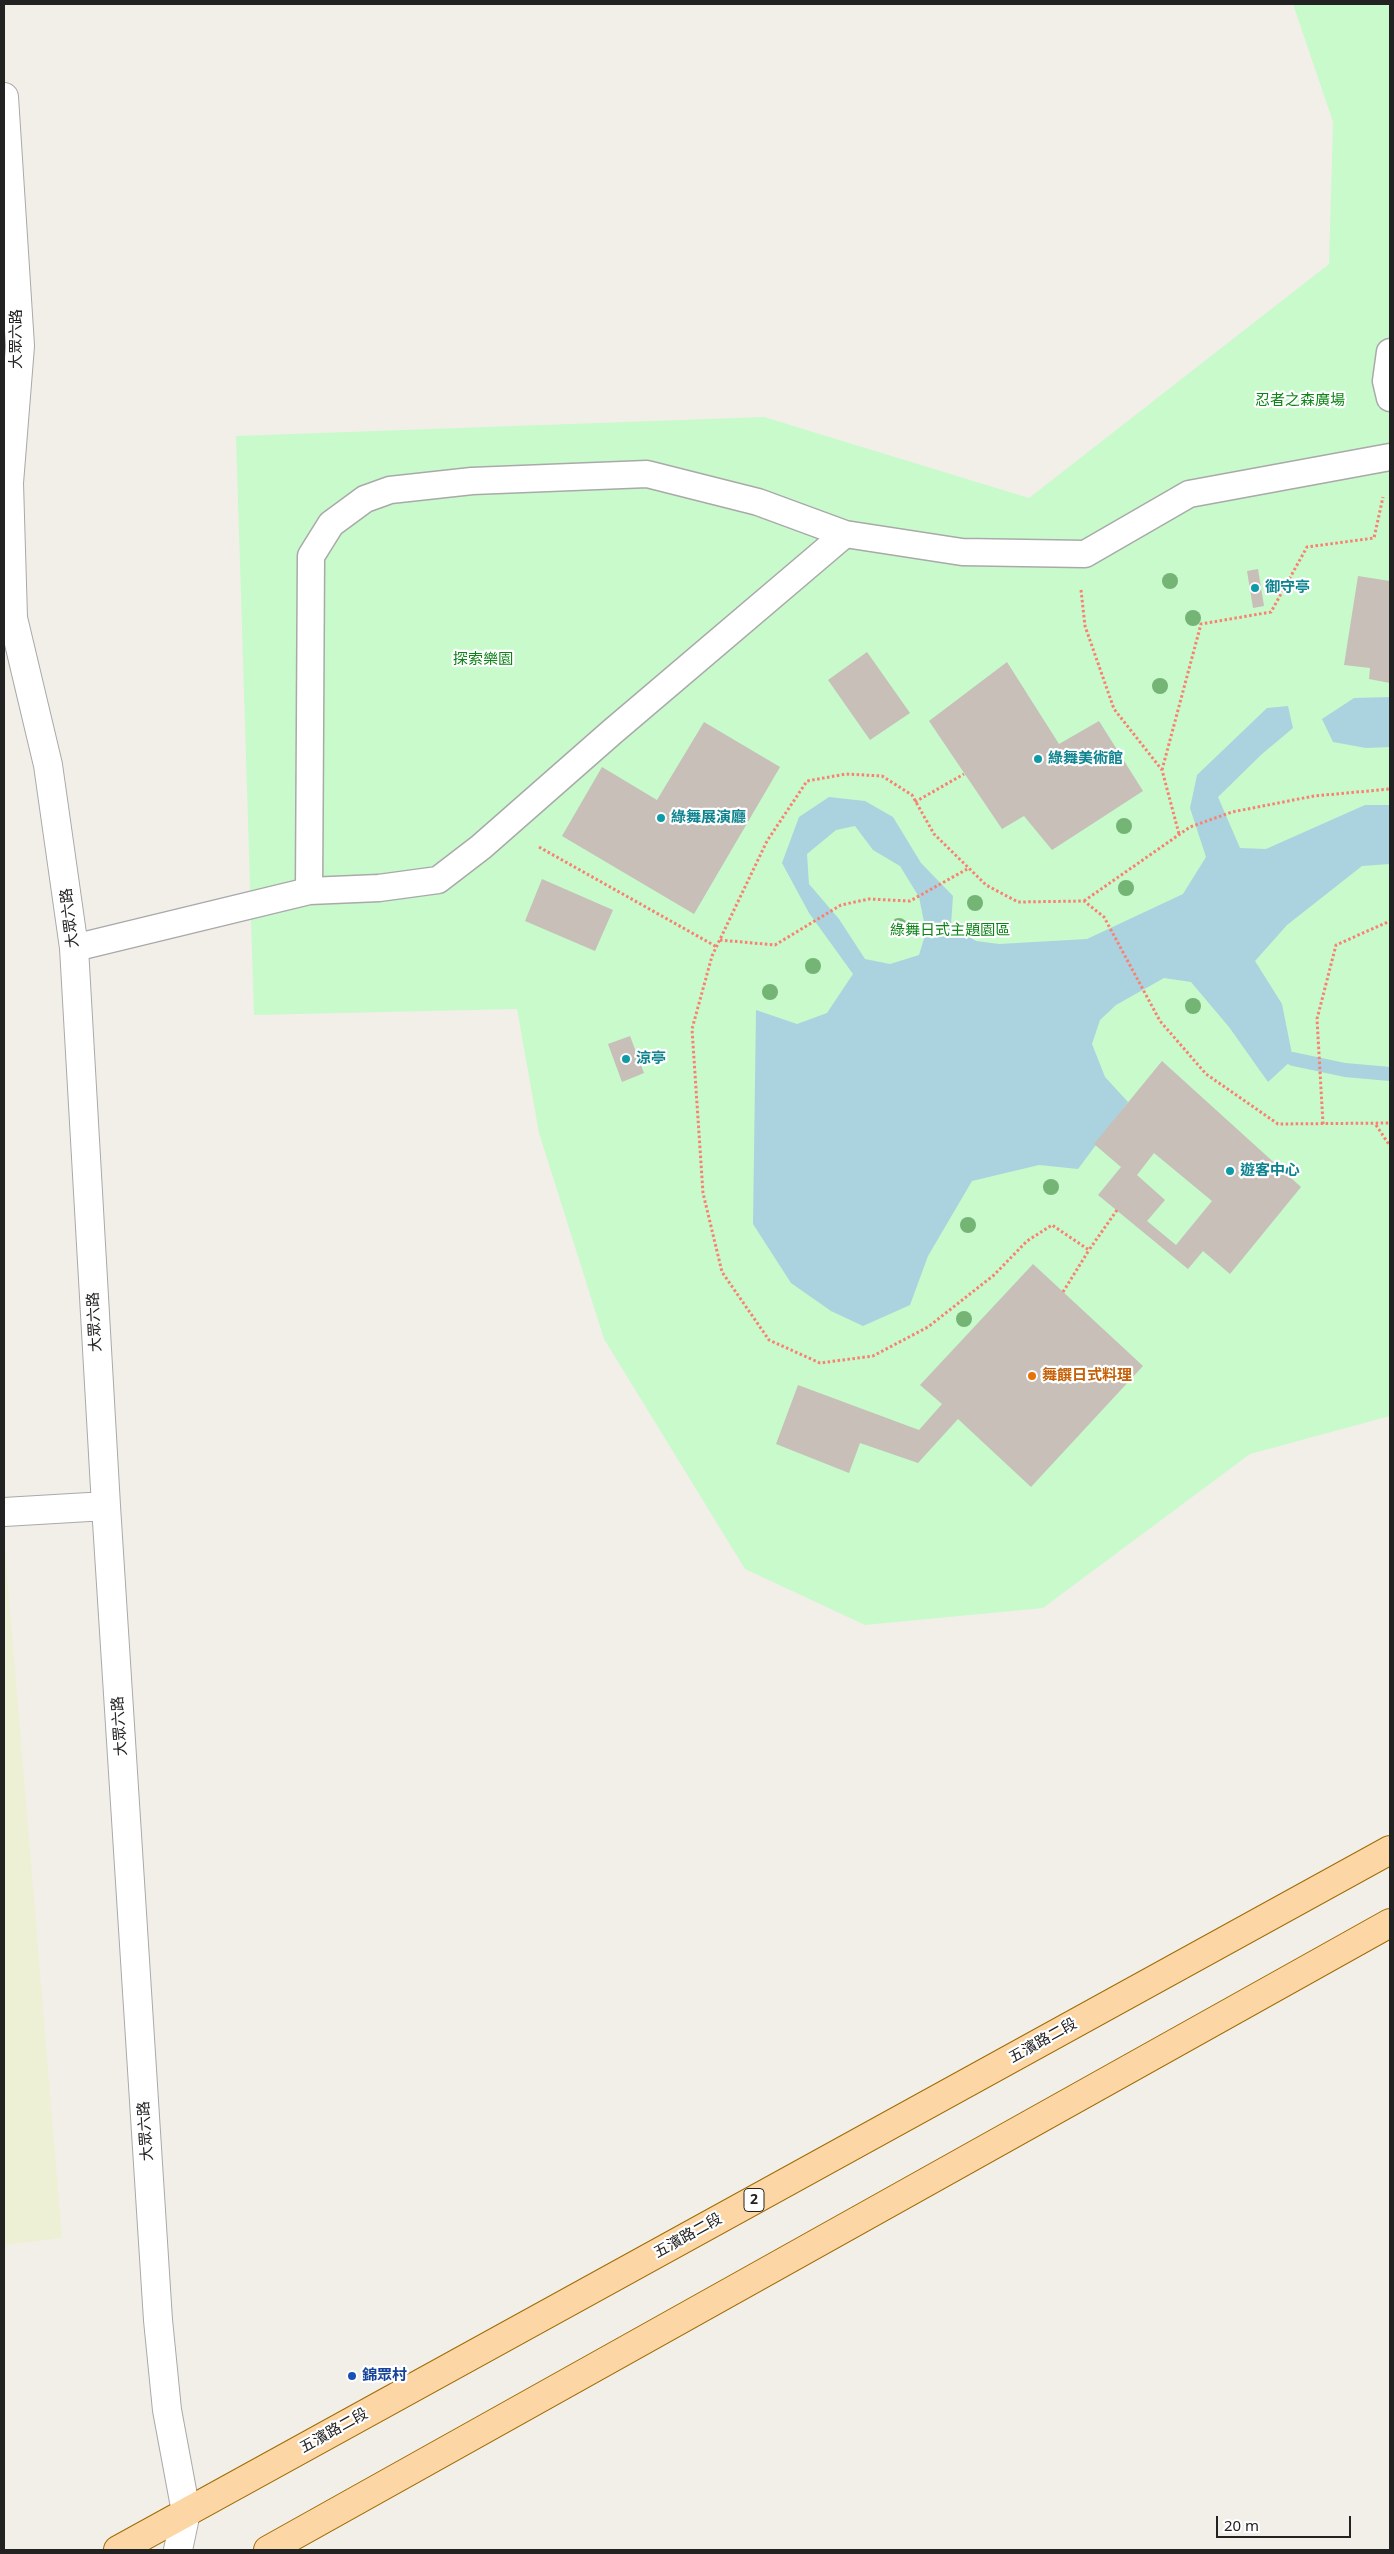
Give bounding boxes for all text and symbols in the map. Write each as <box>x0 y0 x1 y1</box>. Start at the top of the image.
street label: 大眾六路 <box>8 309 26 369</box>
park label: 忍者之森廣場 <box>1255 392 1345 410</box>
place label: 御守亭 <box>1265 579 1310 597</box>
marker: 御守亭 <box>1249 582 1261 594</box>
park label: 探索樂園 <box>453 651 513 669</box>
place label: 綠舞美術館 <box>1048 750 1123 768</box>
marker: 綠舞美術館 <box>1032 753 1044 765</box>
place label: 綠舞展演廳 <box>671 809 746 827</box>
marker: 綠舞展演廳 <box>655 812 667 824</box>
street label: 大眾六路 <box>57 887 83 949</box>
park label: 綠舞日式主題園區 <box>890 922 1010 940</box>
place label: 涼亭 <box>636 1050 666 1068</box>
marker: 涼亭 <box>620 1053 632 1065</box>
place label: 遊客中心 <box>1240 1162 1300 1180</box>
marker: 遊客中心 <box>1224 1165 1236 1177</box>
street label: 大眾六路 <box>84 1292 106 1352</box>
place label: 舞饌日式料理 <box>1042 1367 1132 1385</box>
marker: 舞饌日式料理 <box>1026 1370 1038 1382</box>
street label: 大眾六路 <box>109 1695 131 1757</box>
street label: 五濱路二段 <box>1006 2015 1080 2067</box>
street label: 大眾六路 <box>135 2100 157 2162</box>
road number: 2 <box>744 2188 764 2212</box>
street label: 五濱路二段 <box>651 2210 725 2262</box>
place label: 錦眾村 <box>362 2367 407 2385</box>
marker: 錦眾村 <box>346 2370 358 2382</box>
street label: 五濱路二段 <box>297 2405 371 2457</box>
scale bar <box>1219 2506 1354 2538</box>
text: 20 m <box>1224 2515 1259 2535</box>

